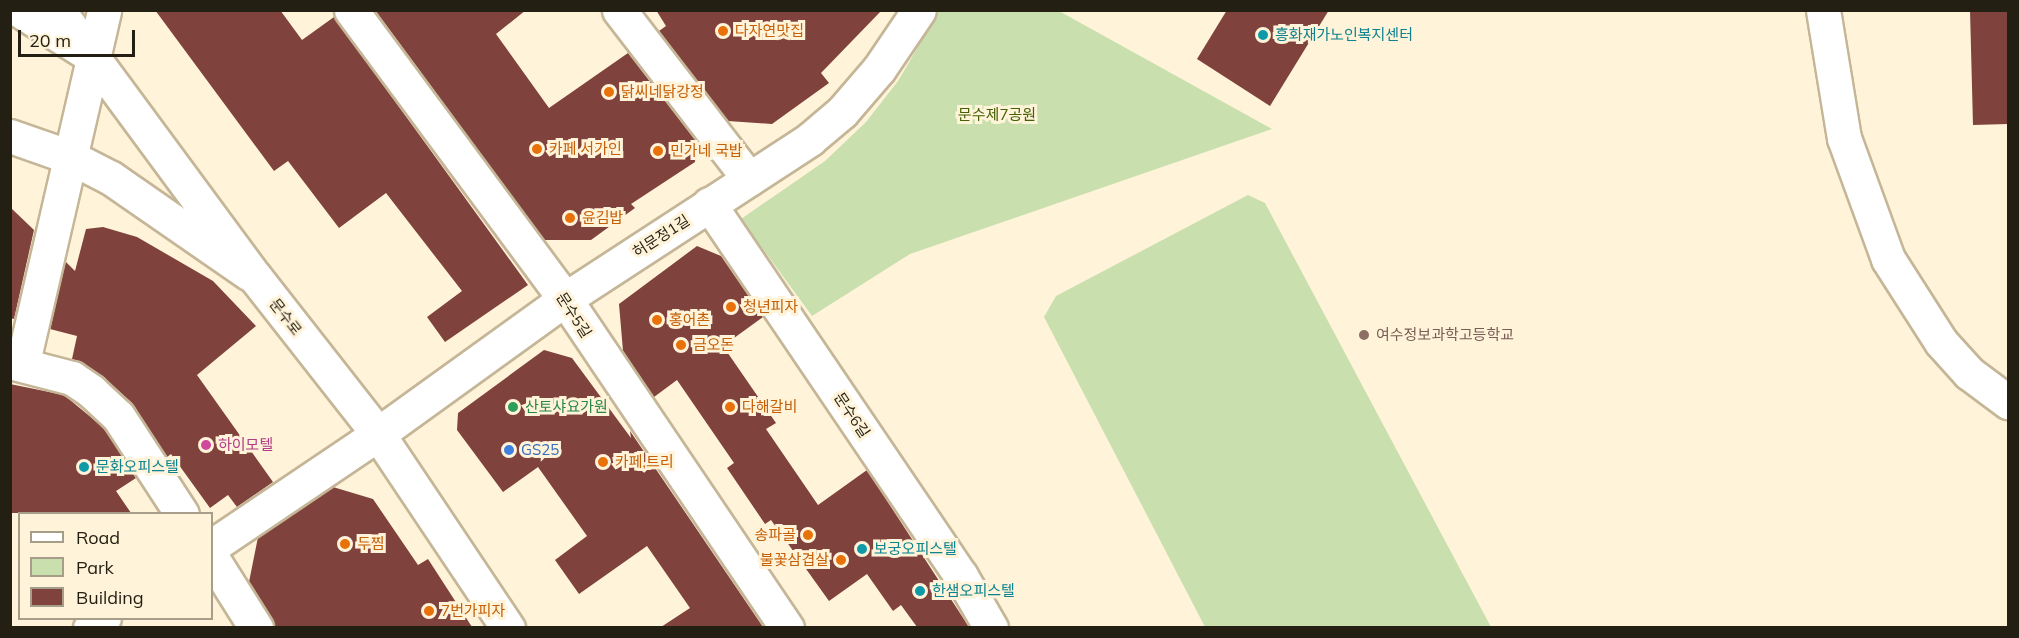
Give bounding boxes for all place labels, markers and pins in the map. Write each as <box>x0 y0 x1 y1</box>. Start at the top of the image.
place label: 다자연맛집 <box>735 22 804 40</box>
marker: 다자연맛집 <box>716 24 730 38</box>
place label: 흥화재가노인복지센터 <box>1275 26 1413 44</box>
marker: 흥화재가노인복지센터 <box>1256 28 1270 42</box>
place label: 닭씨네닭강정 <box>621 83 704 101</box>
marker: 닭씨네닭강정 <box>602 85 616 99</box>
place label: 카페 서가인 <box>549 140 622 158</box>
marker: 카페 서가인 <box>530 142 544 156</box>
place label: 민가네 국밥 <box>670 142 743 160</box>
marker: 민가네 국밥 <box>651 144 665 158</box>
place label: 윤김밥 <box>582 209 623 227</box>
marker: 윤김밥 <box>563 211 577 225</box>
place label: 청년피자 <box>743 298 798 316</box>
marker: 청년피자 <box>724 300 738 314</box>
place label: 홍어촌 <box>669 311 710 329</box>
marker: 홍어촌 <box>650 313 664 327</box>
place label: 여수정보과학고등학교 <box>1376 326 1514 344</box>
marker: 여수정보과학고등학교 <box>1357 328 1371 342</box>
place label: 금오돈 <box>693 336 734 354</box>
marker: 금오돈 <box>674 338 688 352</box>
place label: 산토샤요가원 <box>525 398 608 416</box>
place label: 다해갈비 <box>742 398 797 416</box>
marker: 산토샤요가원 <box>506 400 520 414</box>
marker: 다해갈비 <box>723 400 737 414</box>
place label: 하이모텔 <box>218 436 273 454</box>
marker: 하이모텔 <box>199 438 213 452</box>
place label: GS25 <box>521 441 559 459</box>
marker: GS25 <box>502 443 516 457</box>
place label: 카페,트리 <box>615 453 674 471</box>
marker: 카페,트리 <box>596 455 610 469</box>
place label: 문화오피스텔 <box>96 458 179 476</box>
marker: 문화오피스텔 <box>77 460 91 474</box>
place label: 송파골 <box>755 526 796 544</box>
marker: 송파골 <box>801 528 815 542</box>
place label: 두찜 <box>357 535 385 553</box>
marker: 두찜 <box>338 537 352 551</box>
place label: 보궁오피스텔 <box>874 540 957 558</box>
marker: 보궁오피스텔 <box>855 542 869 556</box>
place label: 불꽃삼겹살 <box>760 551 829 569</box>
marker: 불꽃삼겹살 <box>834 553 848 567</box>
place label: 한샘오피스텔 <box>932 582 1015 600</box>
marker: 한샘오피스텔 <box>913 584 927 598</box>
place label: 7번가피자 <box>441 602 505 620</box>
marker: 7번가피자 <box>422 604 436 618</box>

